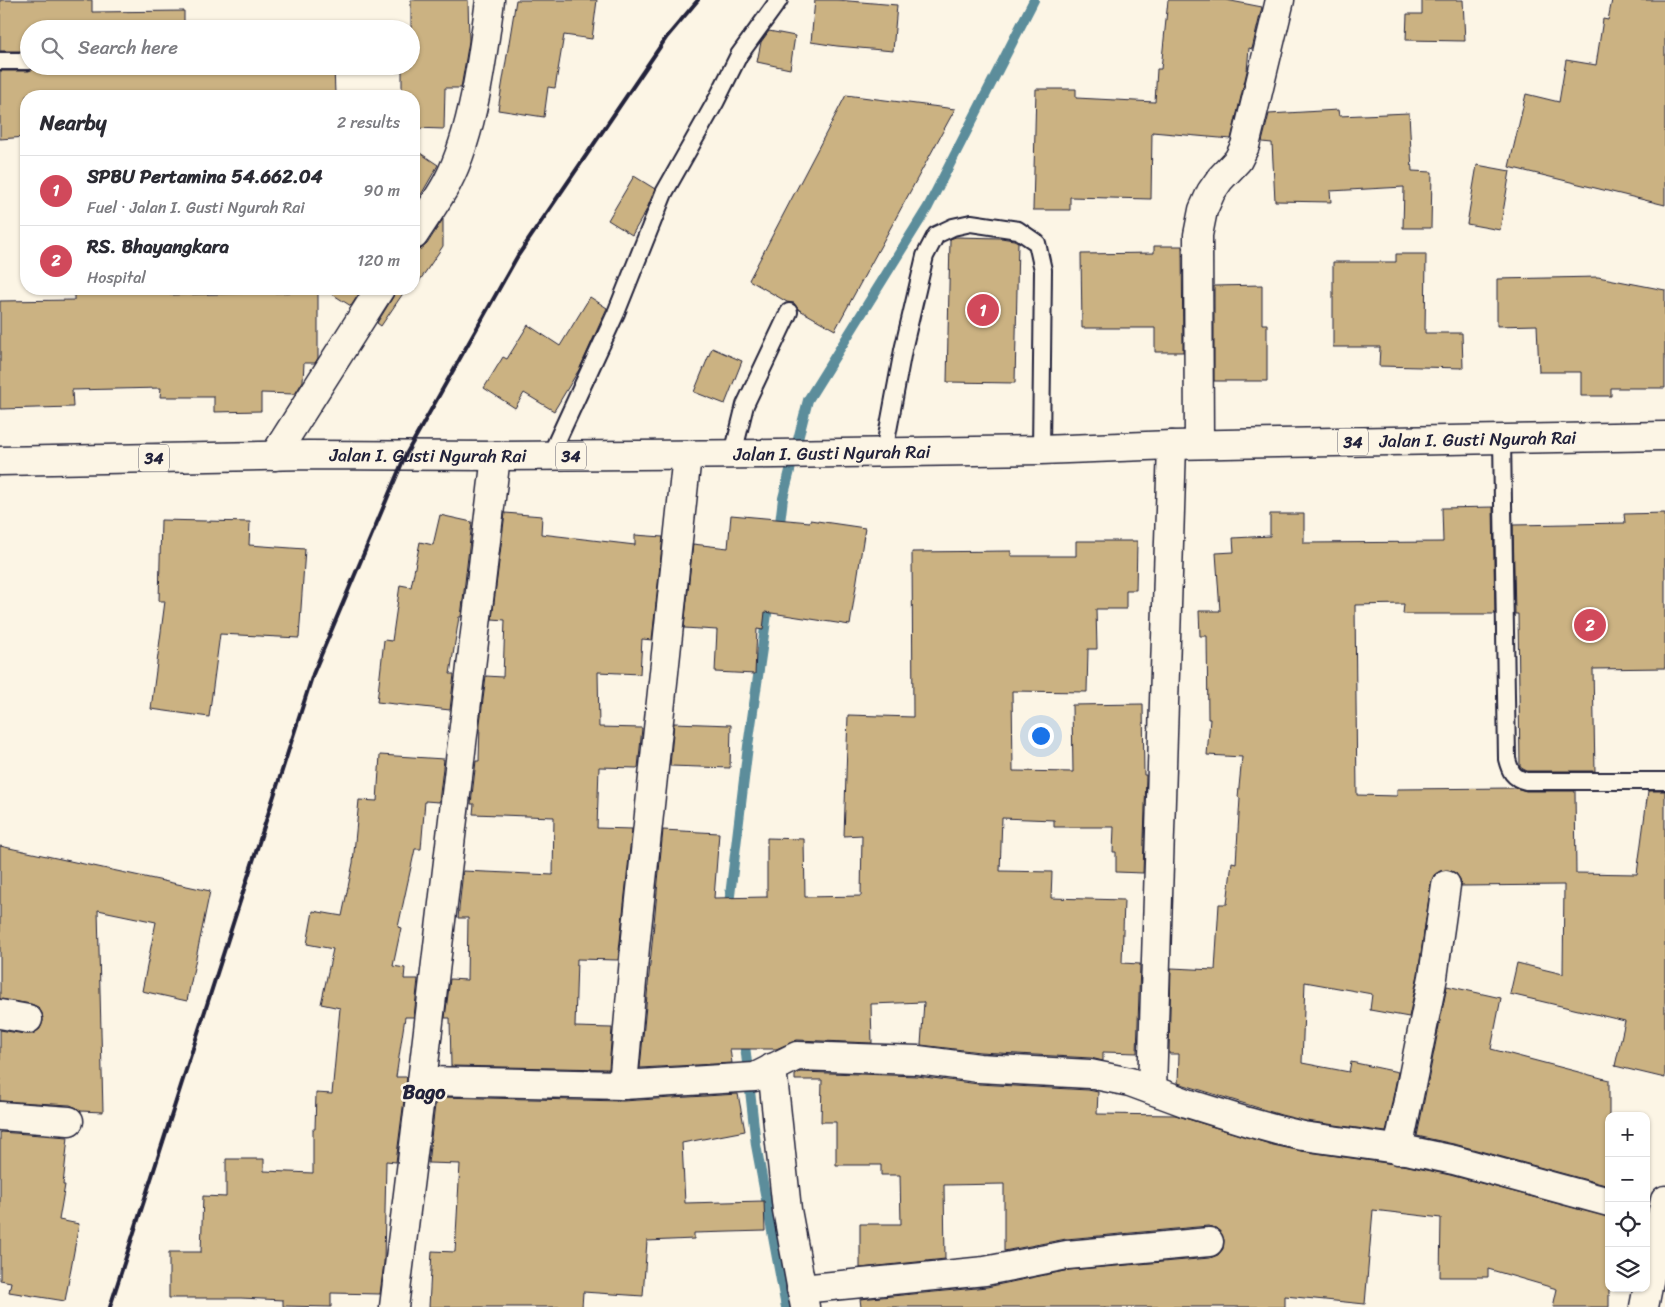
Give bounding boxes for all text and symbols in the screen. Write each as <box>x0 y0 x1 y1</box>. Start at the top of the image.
search box <box>20 20 420 75</box>
text: Search here <box>78 31 178 64</box>
icon: search <box>38 34 66 62</box>
text: Nearby <box>40 104 106 142</box>
text: 2 results <box>337 108 400 137</box>
text: SPBU Pertamina 54.662.04 <box>87 160 323 193</box>
text: 1 <box>53 176 59 205</box>
text: 90 m <box>364 176 400 205</box>
text: Fuel · Jalan I. Gusti Ngurah Rai <box>87 193 305 222</box>
text: RS. Bhayangkara <box>87 230 229 263</box>
text: 2 <box>51 246 61 275</box>
text: 120 m <box>357 246 400 275</box>
text: Hospital <box>87 263 146 292</box>
pin: 1 <box>967 291 999 329</box>
street label: Jalan I. Gusti Ngurah Rai <box>1378 422 1578 457</box>
road number: 34 <box>1338 428 1368 456</box>
street label: Jalan I. Gusti Ngurah Rai <box>732 436 932 470</box>
street label: Jalan I. Gusti Ngurah Rai <box>328 439 528 472</box>
road number: 34 <box>556 442 586 470</box>
road number: 34 <box>139 444 169 472</box>
pin: 2 <box>1574 606 1606 644</box>
your location <box>1028 723 1054 749</box>
district label: Bago <box>403 1075 446 1110</box>
map controls <box>1605 1112 1650 1292</box>
button: + <box>1605 1112 1650 1157</box>
button: − <box>1605 1157 1650 1202</box>
button: locate <box>1605 1202 1650 1247</box>
button: layers <box>1605 1247 1650 1292</box>

